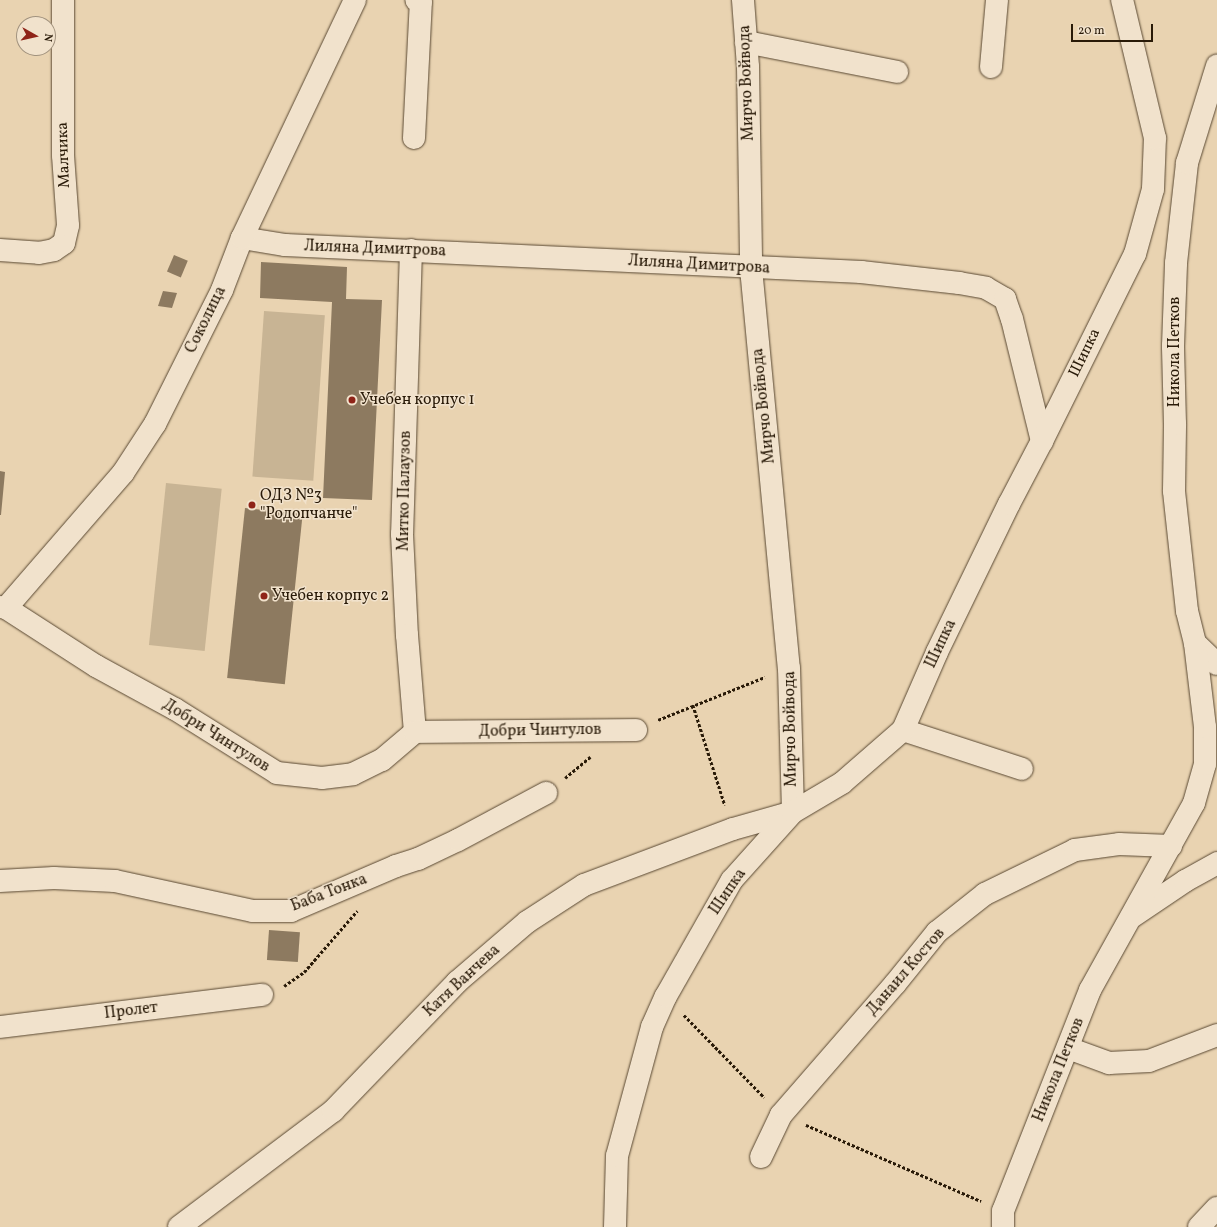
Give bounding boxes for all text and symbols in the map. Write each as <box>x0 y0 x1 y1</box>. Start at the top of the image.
north arrow <box>16 16 56 56</box>
scale bar <box>1073 16 1155 42</box>
text: 20 m <box>1078 23 1105 39</box>
street label: Мирчо Войвода <box>735 25 759 141</box>
text: N <box>39 33 55 43</box>
street label: Малчика <box>53 121 75 189</box>
street label: Лиляна Димитрова <box>304 237 446 261</box>
street label: Лиляна Димитрова <box>627 252 771 278</box>
street label: Соколица <box>182 283 230 357</box>
street label: Никола Петков <box>1165 297 1185 407</box>
street label: Шипка <box>1065 326 1105 380</box>
street label: Мирчо Войвода <box>748 347 780 465</box>
place label: Учебен корпус 1 <box>360 390 475 410</box>
marker: Учебен корпус 1 <box>347 395 357 405</box>
street label: Митко Палаузов <box>394 431 416 551</box>
place label: ОДЗ №3 "Родопчанче" <box>260 486 358 524</box>
marker: ОДЗ №3 "Родопчанче" <box>247 500 257 510</box>
place label: Учебен корпус 2 <box>272 586 389 606</box>
marker: Учебен корпус 2 <box>259 591 269 601</box>
street label: Шипка <box>921 617 961 671</box>
street label: Мирчо Войвода <box>780 671 802 787</box>
street label: Добри Чинтулов <box>159 695 273 777</box>
street label: Добри Чинтулов <box>478 720 602 742</box>
street label: Шипка <box>706 865 750 919</box>
street label: Баба Тонка <box>288 870 370 916</box>
street label: Данаил Костов <box>863 924 949 1020</box>
street label: Катя Ванчева <box>420 941 504 1021</box>
street label: Пролет <box>103 998 159 1024</box>
street label: Никола Петков <box>1029 1015 1089 1125</box>

